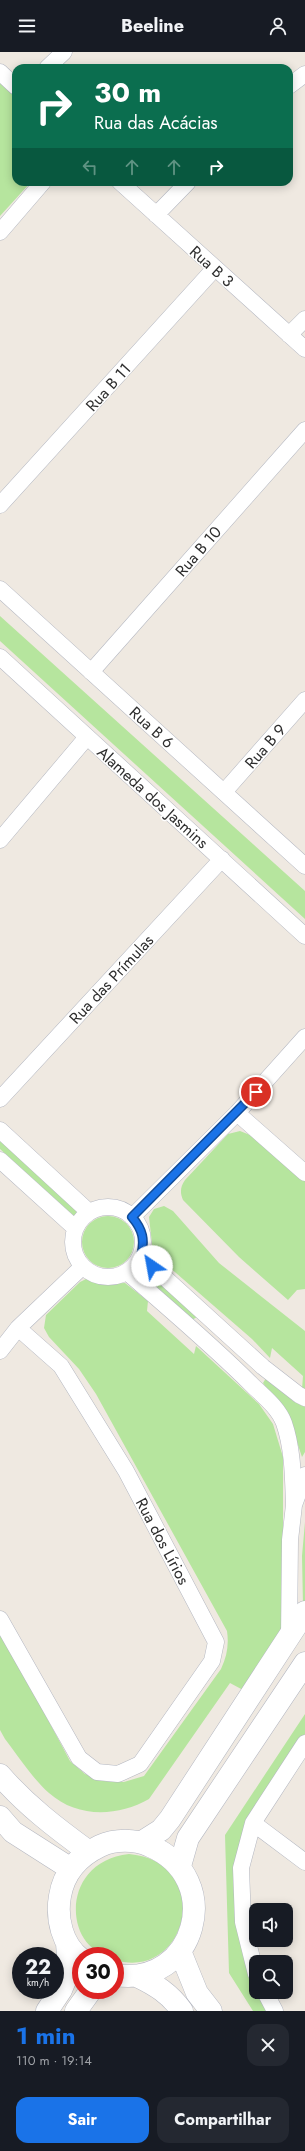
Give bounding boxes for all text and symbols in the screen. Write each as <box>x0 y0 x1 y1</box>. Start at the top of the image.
text: Beeline <box>121 13 184 39</box>
icon: menu <box>16 15 38 37</box>
icon: person <box>267 15 289 37</box>
text: 30 m <box>94 72 161 113</box>
icon: right <box>28 80 80 132</box>
text: Rua das Acácias <box>94 110 218 136</box>
icon: left <box>79 156 101 178</box>
icon: ahead <box>121 156 143 178</box>
icon: ahead <box>163 156 185 178</box>
icon: right <box>205 156 227 178</box>
street label: Rua B 3 <box>185 240 239 293</box>
street label: Rua B 11 <box>80 358 136 417</box>
street label: Rua B 10 <box>170 521 227 582</box>
street label: Rua B 6 <box>124 701 179 754</box>
street label: Rua B 9 <box>239 719 291 774</box>
street label: Alameda dos Jasmins <box>92 741 213 854</box>
street label: Rua das Prímulas <box>64 930 159 1029</box>
pin <box>239 1075 273 1109</box>
icon: arrive <box>245 1081 267 1103</box>
position arrow <box>131 1245 173 1287</box>
street label: Rua dos Lírios <box>130 1494 195 1589</box>
map controls <box>249 1903 293 1999</box>
button: sound <box>249 1903 293 1947</box>
speed limit sign: 30 <box>72 1947 124 1999</box>
text: 22 <box>25 1953 51 1982</box>
button: search <box>249 1955 293 1999</box>
text: km/h <box>27 1975 49 1990</box>
text: 1 min <box>16 2018 76 2053</box>
button: close <box>247 2024 289 2066</box>
text: 110 m · 19:14 <box>16 2051 92 2070</box>
button: Sair <box>16 2097 149 2143</box>
button: Compartilhar <box>157 2097 289 2143</box>

